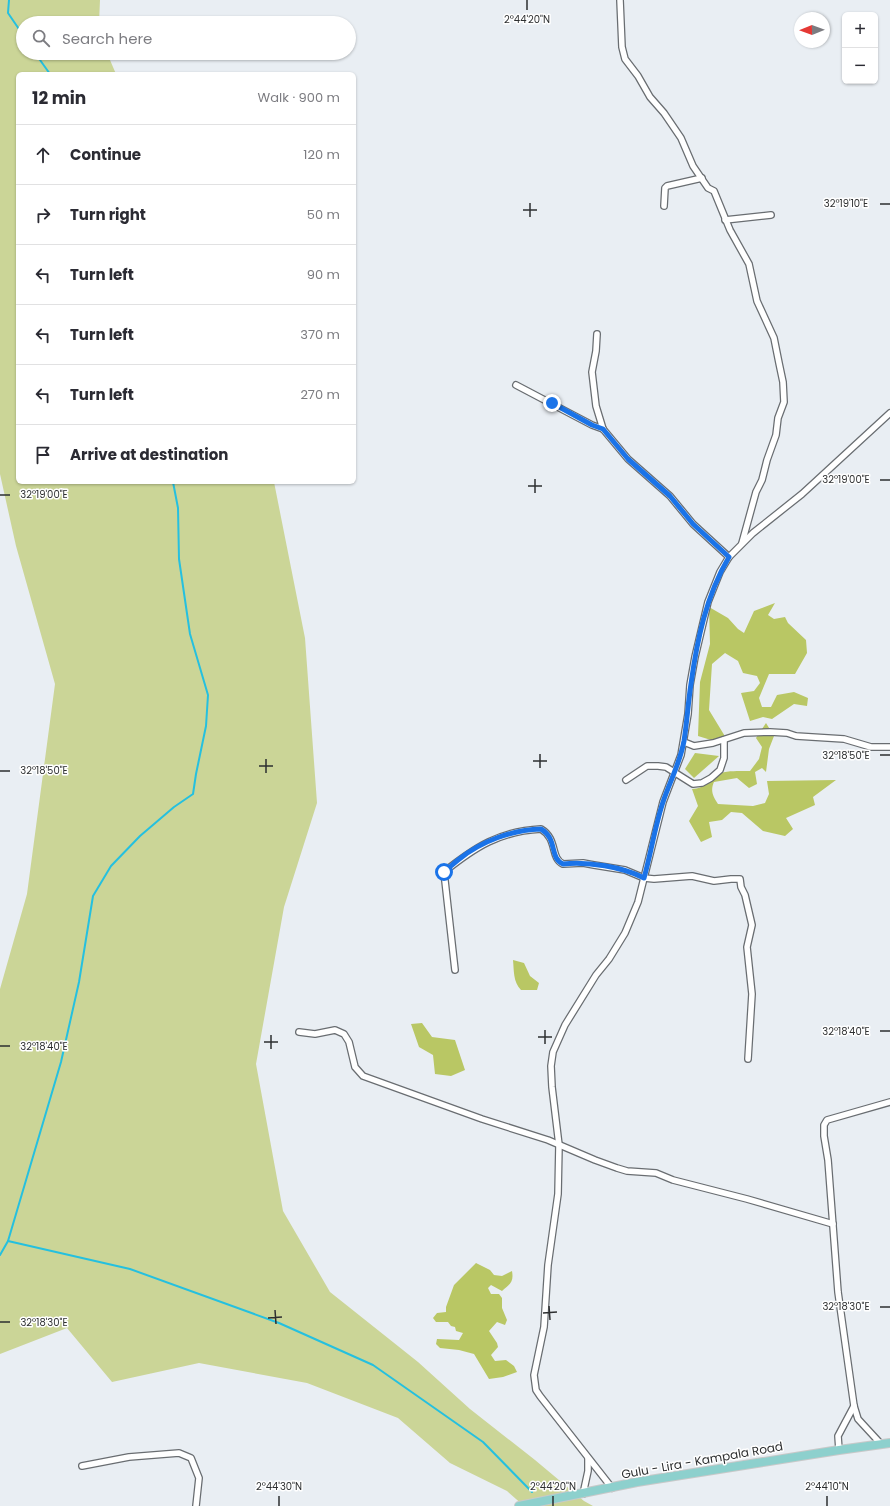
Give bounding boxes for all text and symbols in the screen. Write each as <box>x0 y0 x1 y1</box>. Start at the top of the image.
text: 2°44'20"N <box>504 12 550 27</box>
north arrow <box>794 12 830 48</box>
map controls <box>842 12 878 84</box>
button: + <box>842 12 878 48</box>
search box <box>16 16 356 60</box>
icon: search <box>30 27 52 49</box>
text: Search here <box>62 28 152 49</box>
button: − <box>842 48 878 84</box>
text: 12 min <box>32 86 86 110</box>
text: Walk · 900 m <box>258 88 340 107</box>
icon: ahead <box>32 144 54 166</box>
text: Continue <box>70 144 141 165</box>
text: 120 m <box>303 145 340 164</box>
text: 32°19'10"E <box>824 196 868 211</box>
icon: right <box>32 204 54 226</box>
text: Turn right <box>70 204 146 225</box>
text: 50 m <box>307 205 340 224</box>
icon: left <box>32 264 54 286</box>
text: Turn left <box>70 264 134 285</box>
text: 90 m <box>307 265 340 284</box>
icon: left <box>32 324 54 346</box>
text: Turn left <box>70 324 134 345</box>
text: 370 m <box>300 325 340 344</box>
icon: left <box>32 384 54 406</box>
text: Turn left <box>70 384 134 405</box>
text: 270 m <box>300 385 340 404</box>
route end <box>543 394 561 412</box>
icon: arrive <box>32 444 54 466</box>
text: Arrive at destination <box>70 444 228 465</box>
text: 32°19'00"E <box>822 472 870 487</box>
text: 32°19'00"E <box>20 487 68 502</box>
text: 32°18'50"E <box>822 748 870 763</box>
text: 32°18'50"E <box>20 763 68 778</box>
route start <box>435 863 453 881</box>
text: 32°18'40"E <box>822 1024 870 1039</box>
text: 32°18'40"E <box>20 1039 68 1054</box>
text: 32°18'30"E <box>822 1299 870 1314</box>
text: 32°18'30"E <box>20 1315 68 1330</box>
street label: Gulu - Lira - Kampala Road <box>620 1437 784 1483</box>
text: 2°44'30"N <box>256 1479 302 1494</box>
text: 2°44'20"N <box>530 1479 576 1494</box>
text: 2°44'10"N <box>805 1479 849 1494</box>

